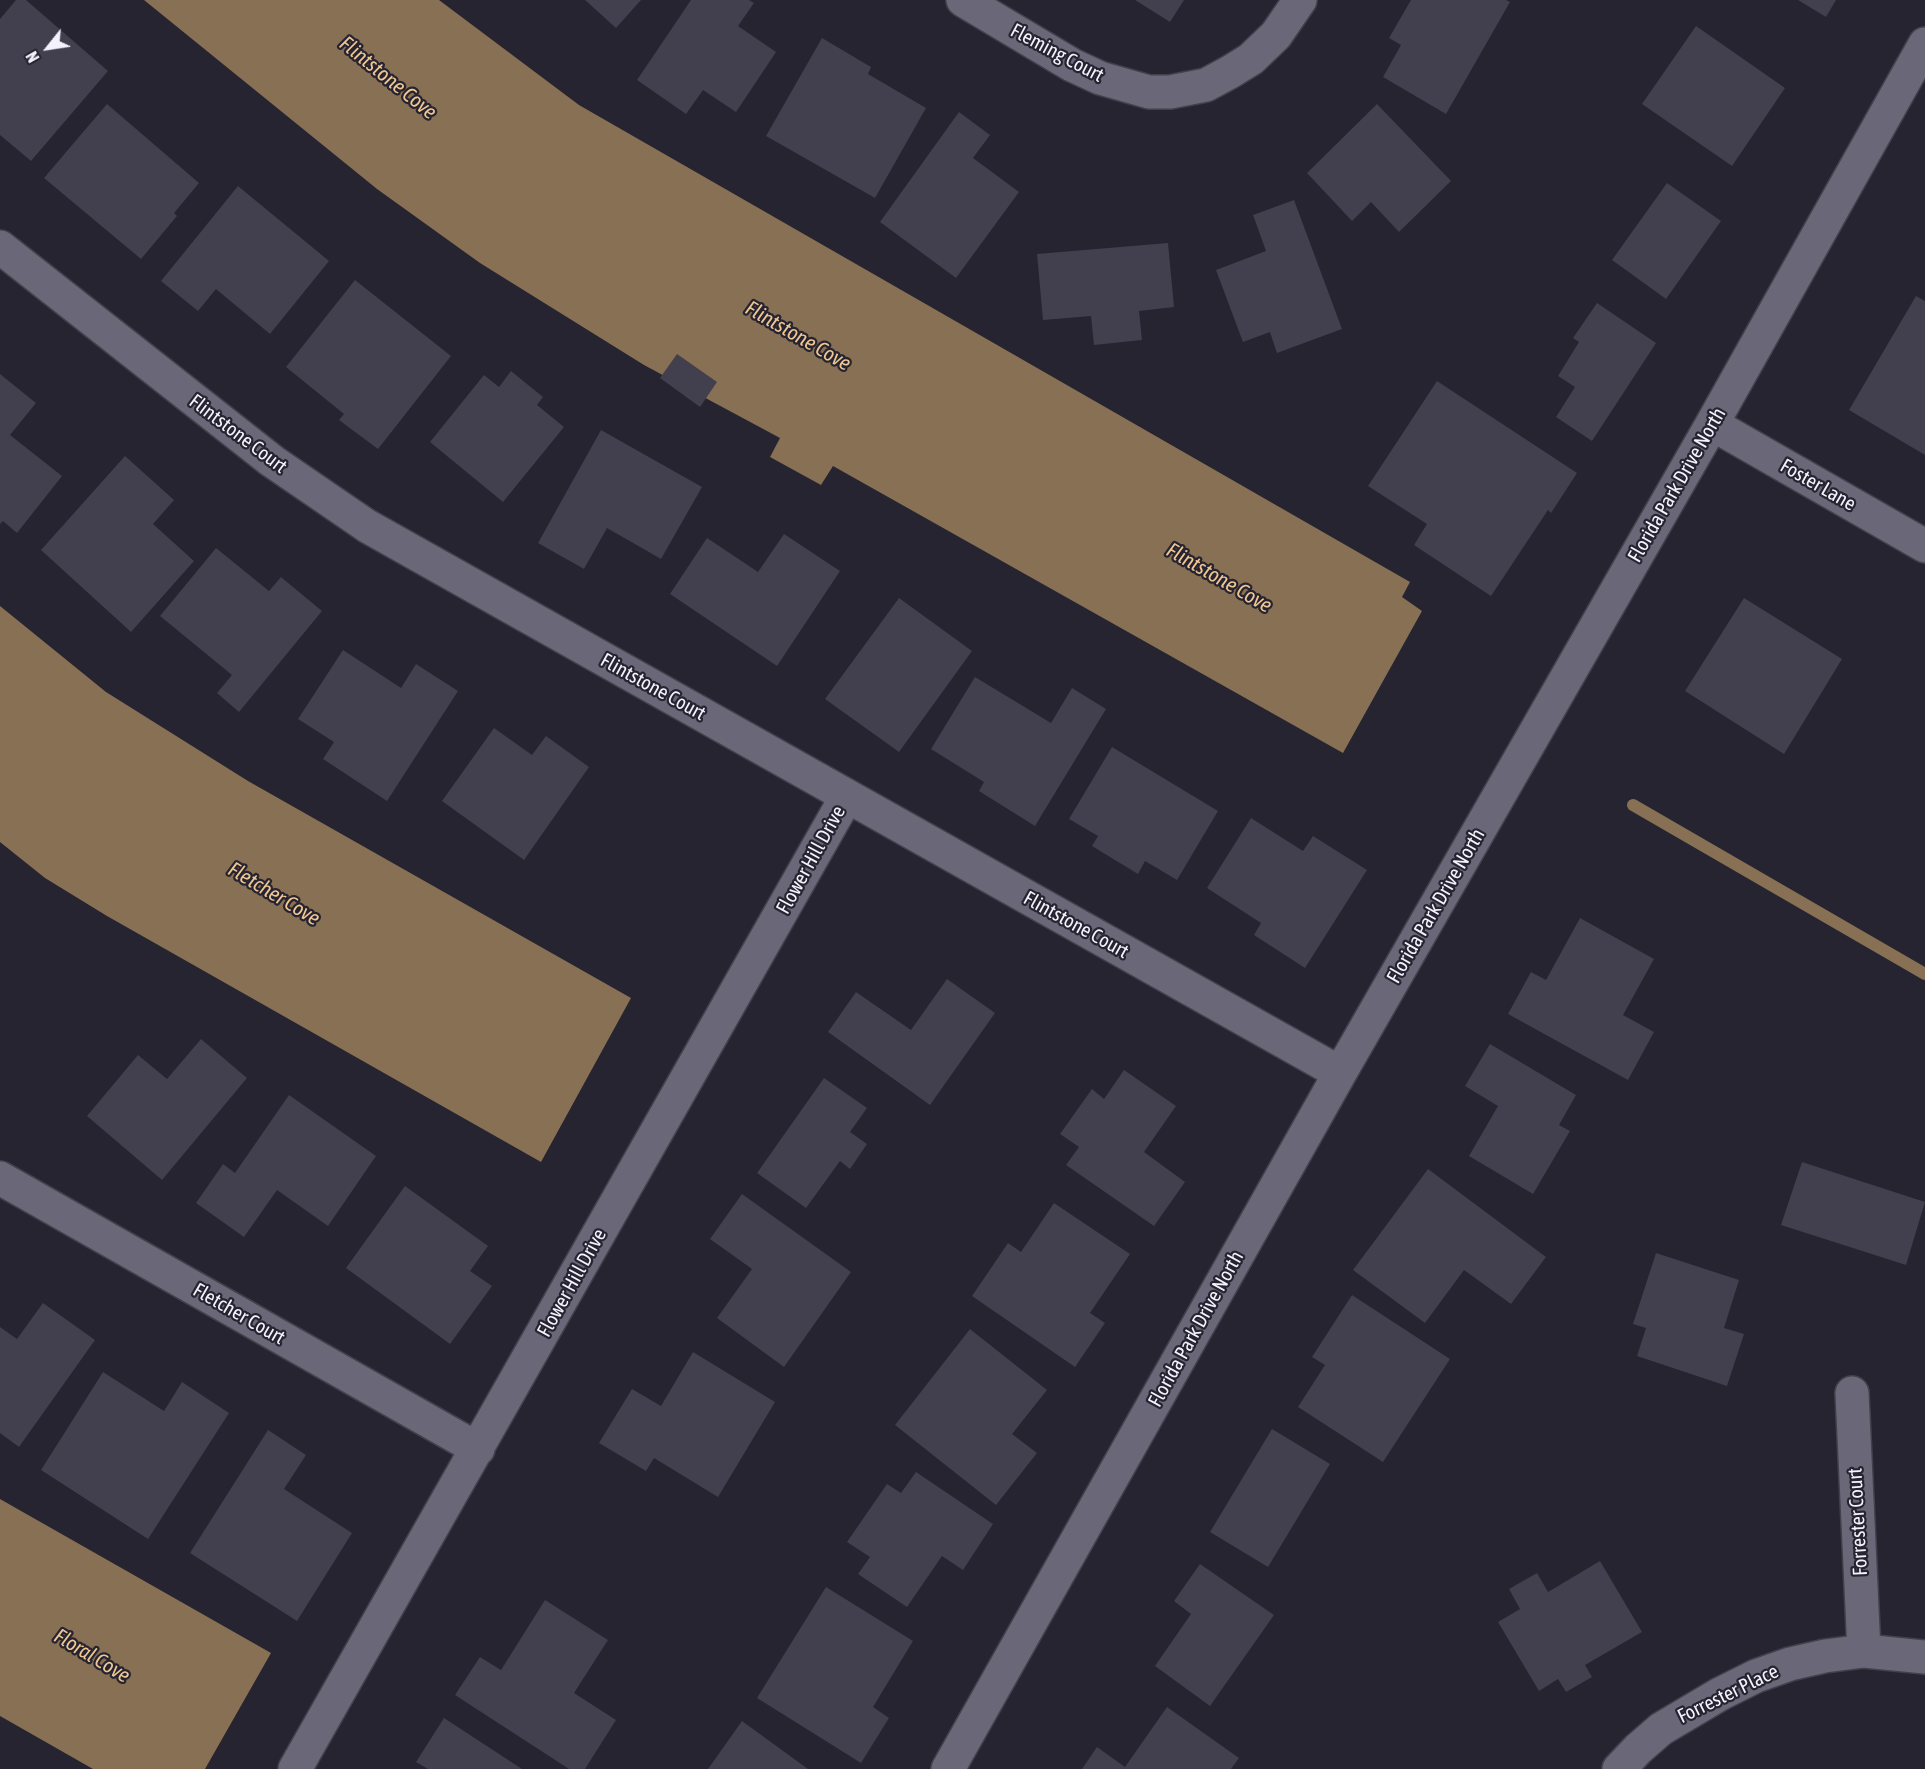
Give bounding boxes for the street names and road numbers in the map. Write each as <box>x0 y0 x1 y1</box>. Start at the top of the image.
street label: Fleming Court <box>1006 19 1108 87</box>
street label: Flintstone Court <box>184 389 292 479</box>
street label: Florida Park Drive North <box>1623 403 1731 567</box>
street label: Foster Lane <box>1776 454 1860 516</box>
street label: Flintstone Court <box>596 648 710 726</box>
street label: Flower Hill Drive <box>771 802 851 918</box>
street label: Florida Park Drive North <box>1382 824 1490 988</box>
street label: Flintstone Court <box>1019 886 1133 964</box>
street label: Flower Hill Drive <box>532 1225 612 1341</box>
street label: Florida Park Drive North <box>1143 1247 1249 1411</box>
street label: Fletcher Court <box>189 1278 289 1350</box>
street label: Forrester Court <box>1843 1468 1873 1576</box>
street label: Forrester Place <box>1674 1659 1782 1729</box>

